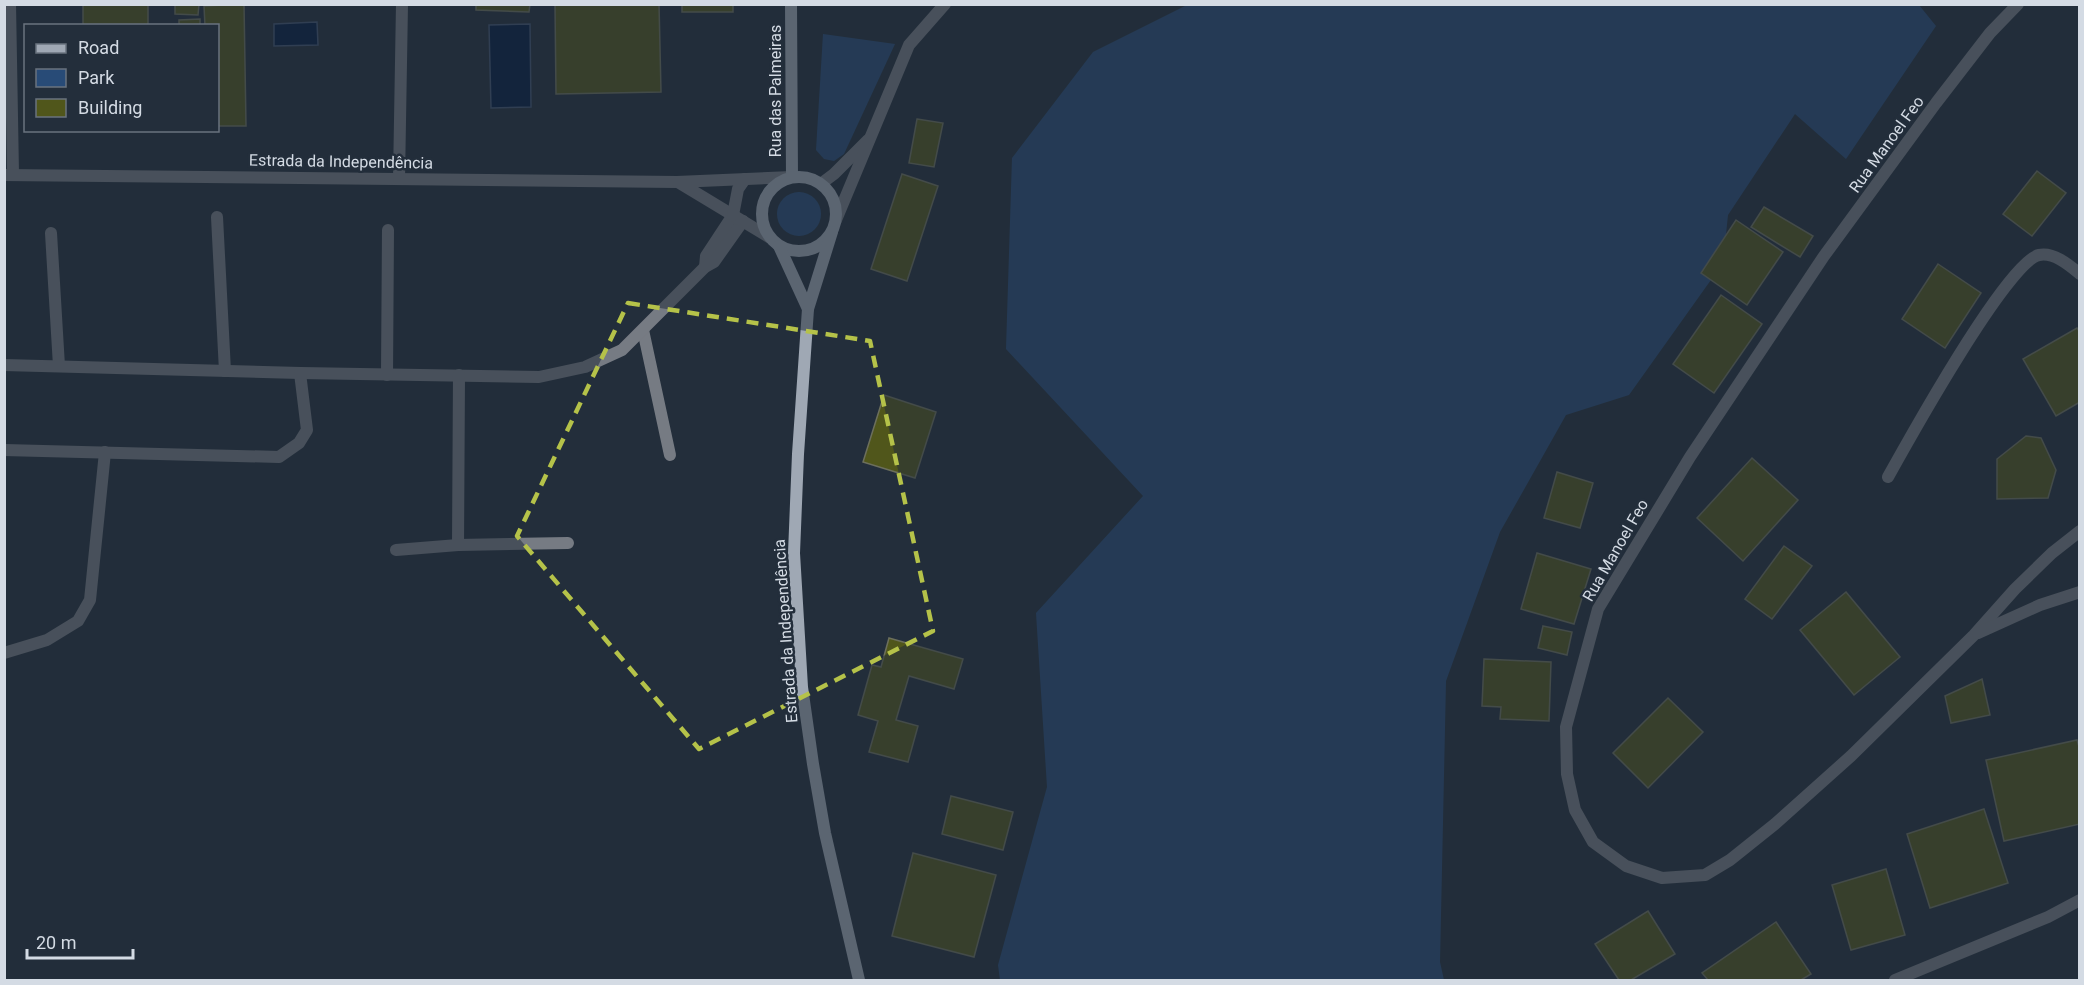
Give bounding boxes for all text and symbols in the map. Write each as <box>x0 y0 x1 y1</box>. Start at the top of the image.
legend <box>24 24 219 132</box>
street label: Rua das Palmeiras <box>766 25 785 157</box>
text: Road <box>78 37 119 58</box>
text: Park <box>78 67 115 88</box>
street label: Rua Manoel Feo <box>1845 92 1928 196</box>
text: Building <box>78 97 142 118</box>
street label: Estrada da Independência <box>249 150 433 173</box>
street label: Rua Manoel Feo <box>1579 496 1652 605</box>
street label: Estrada da Independência <box>770 538 801 723</box>
scale bar <box>27 922 134 960</box>
text: 20 m <box>36 932 76 953</box>

